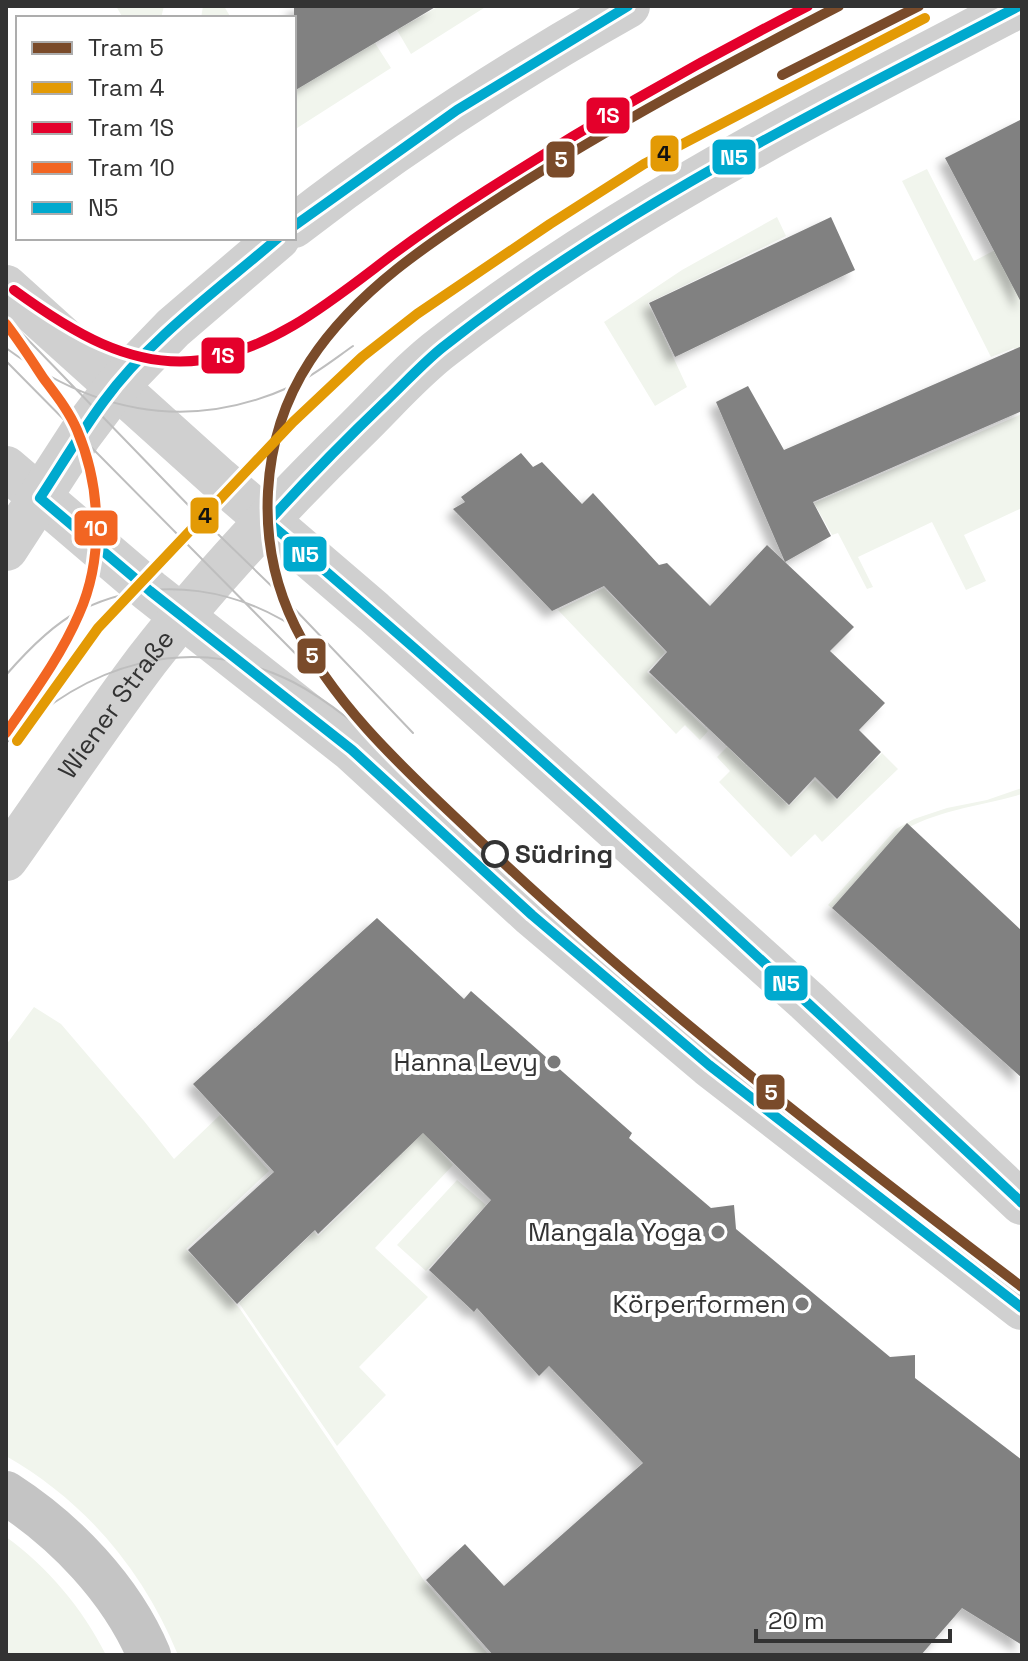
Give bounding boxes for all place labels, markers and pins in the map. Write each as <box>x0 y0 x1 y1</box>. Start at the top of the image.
place label: Südring <box>515 837 613 871</box>
marker: Südring <box>482 841 508 867</box>
place label: Hanna Levy <box>394 1045 538 1079</box>
marker: Hanna Levy <box>545 1053 563 1071</box>
place label: Mangala Yoga <box>528 1215 702 1249</box>
marker: Mangala Yoga <box>709 1223 727 1241</box>
place label: Körperformen <box>612 1287 786 1321</box>
marker: Körperformen <box>793 1295 811 1313</box>

